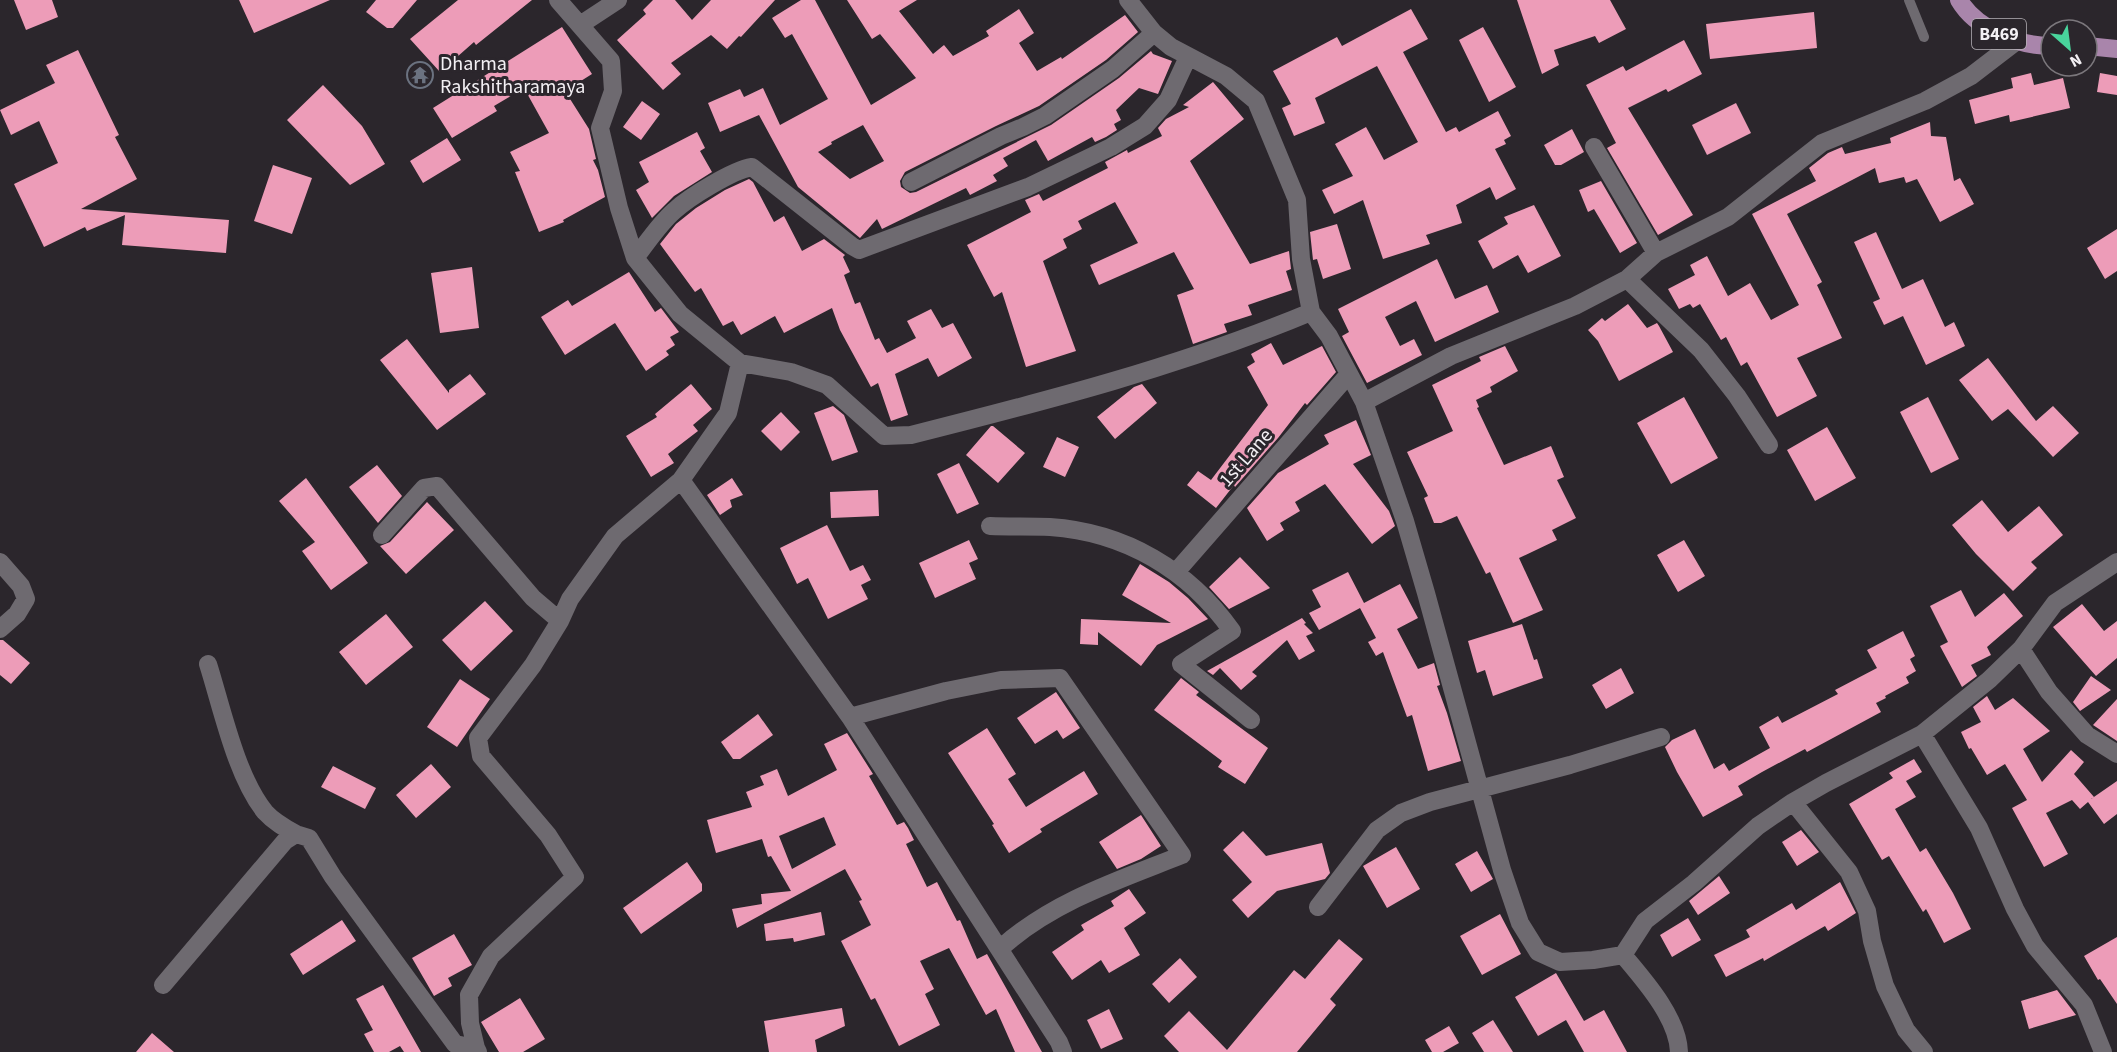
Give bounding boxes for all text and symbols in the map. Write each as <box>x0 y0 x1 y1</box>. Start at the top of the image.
north arrow <box>2039 18 2099 78</box>
road number: B469 <box>1972 19 2026 49</box>
text: N <box>2066 48 2085 73</box>
place label: Dharma Rakshitharamaya <box>440 50 585 101</box>
temple icon: Dharma Rakshitharamaya <box>405 60 435 90</box>
street label: 1st Lane <box>1213 423 1279 493</box>

